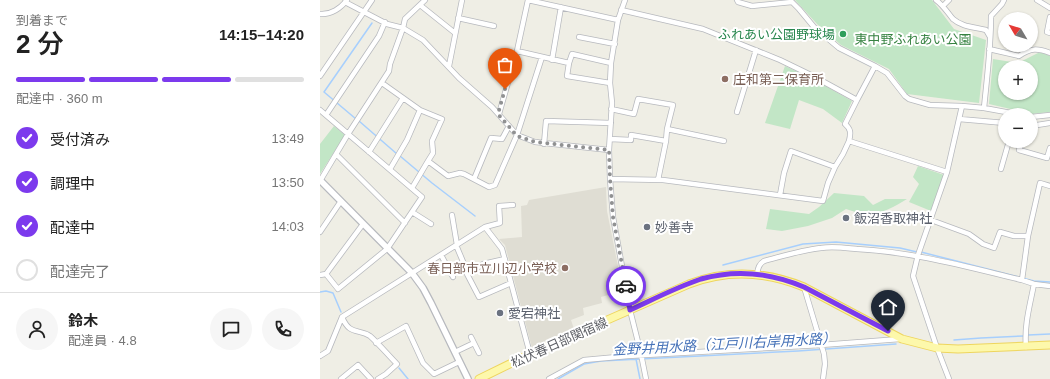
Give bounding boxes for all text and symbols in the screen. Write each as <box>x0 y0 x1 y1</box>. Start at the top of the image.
north arrow <box>998 12 1038 52</box>
map controls <box>998 12 1038 148</box>
text: 到着まで <box>16 13 68 28</box>
text: 14:15–14:20 <box>219 26 304 43</box>
place label: ふれあい公園野球場 <box>718 27 835 42</box>
text: 2 分 <box>16 29 64 59</box>
marker: ふれあい公園野球場 <box>838 29 848 39</box>
park label: 東中野ふれあい公園 <box>854 32 972 47</box>
pin <box>488 48 522 89</box>
icon: bag <box>494 54 516 76</box>
button: + <box>998 60 1038 100</box>
place label: 庄和第二保育所 <box>733 72 824 87</box>
marker: 庄和第二保育所 <box>720 74 730 84</box>
text: 配達中 · 360 m <box>16 91 103 106</box>
button: − <box>998 108 1038 148</box>
icon: check <box>16 127 38 149</box>
text: 受付済み <box>50 131 110 148</box>
text: 13:49 <box>271 131 304 146</box>
icon: check <box>16 171 38 193</box>
text: 調理中 <box>50 175 95 192</box>
text: 13:50 <box>271 175 304 190</box>
place label: 飯沼香取神社 <box>854 211 932 226</box>
marker: 飯沼香取神社 <box>841 213 851 223</box>
icon: check <box>16 215 38 237</box>
text: 配達中 <box>50 219 95 236</box>
text: 14:03 <box>271 219 304 234</box>
place label: 妙善寺 <box>655 220 694 235</box>
marker: 妙善寺 <box>642 222 652 232</box>
place label: 春日部市立川辺小学校 <box>427 261 557 276</box>
text: 配達完了 <box>50 263 110 280</box>
marker: 春日部市立川辺小学校 <box>560 263 570 273</box>
courier <box>606 266 646 306</box>
icon: car <box>615 275 637 297</box>
pin <box>871 290 905 331</box>
icon: home <box>877 296 899 318</box>
place label: 愛宕神社 <box>508 306 560 321</box>
button: person <box>16 308 58 350</box>
button: chat <box>210 308 252 350</box>
button: phone <box>262 308 304 350</box>
marker: 愛宕神社 <box>495 308 505 318</box>
text: 鈴木 <box>68 312 98 329</box>
street label: 松伏春日部関宿線 <box>509 314 610 370</box>
water label: 金野井用水路（江戸川右岸用水路） <box>612 330 836 358</box>
text: 配達員 · 4.8 <box>68 333 137 348</box>

